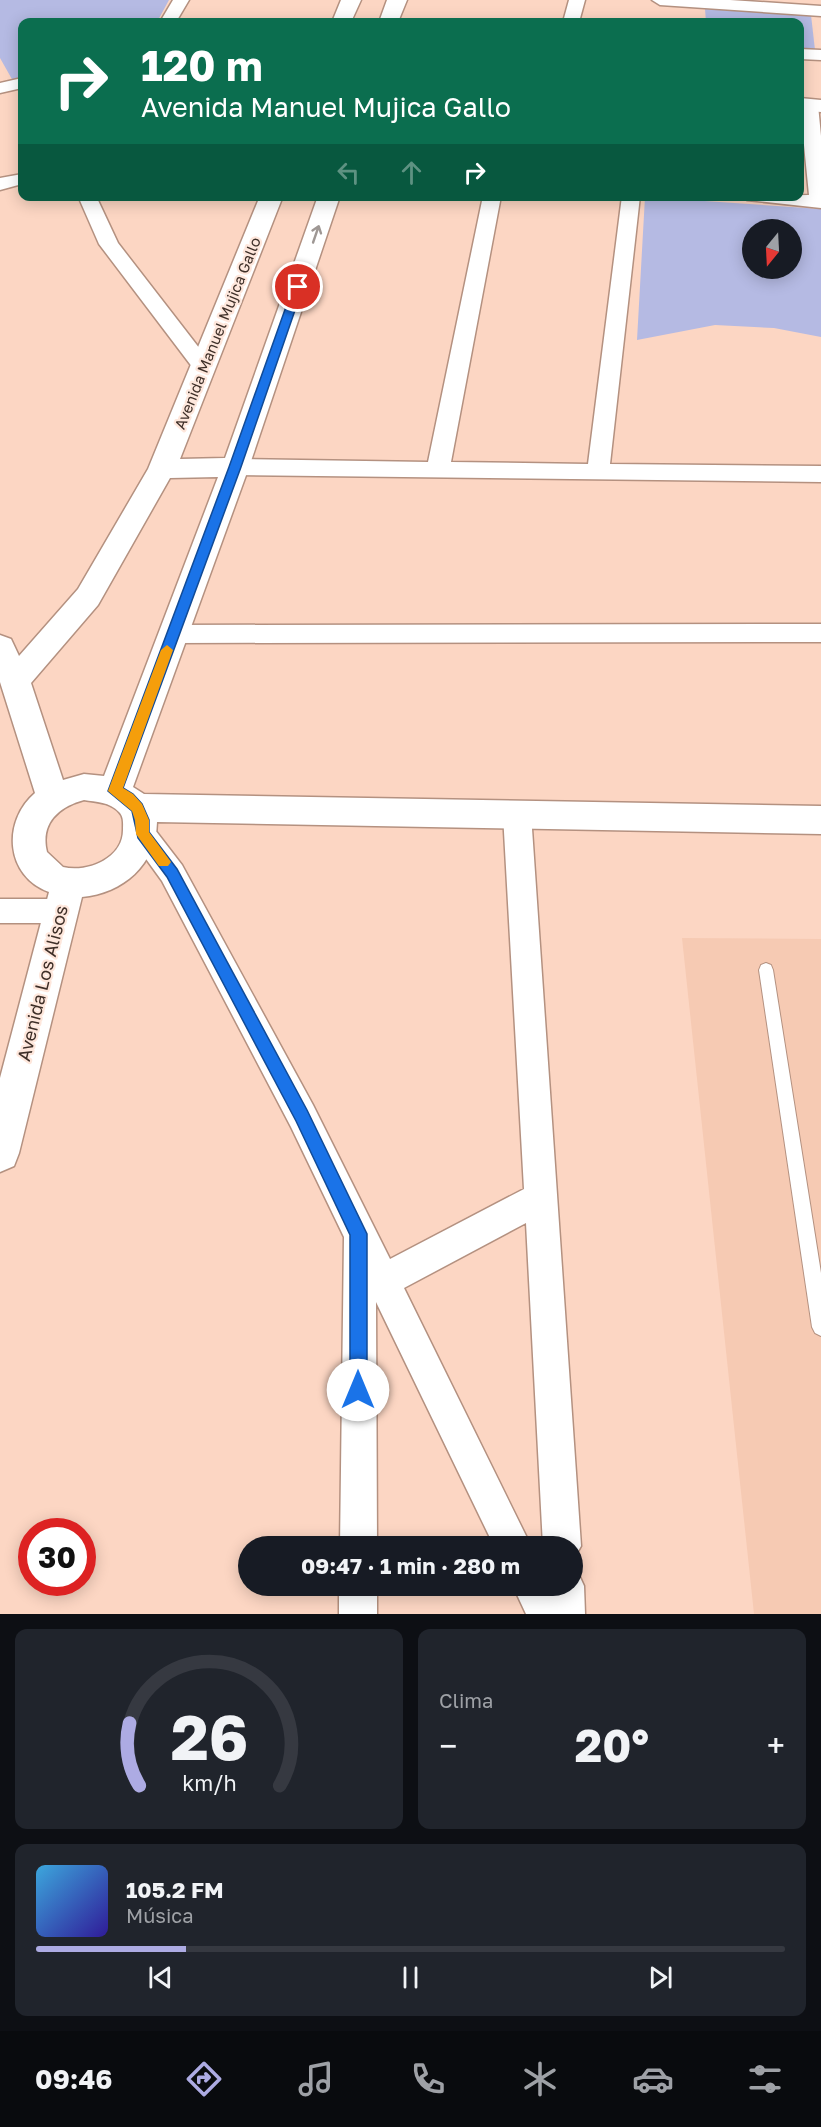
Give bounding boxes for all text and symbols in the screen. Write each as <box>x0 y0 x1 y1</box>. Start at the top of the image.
text: 120 m <box>141 40 263 90</box>
icon: right <box>42 42 120 120</box>
text: Avenida Manuel Mujica Gallo <box>141 91 511 123</box>
icon: left <box>332 156 365 189</box>
icon: ahead <box>395 156 428 189</box>
icon: right <box>458 156 491 189</box>
north arrow <box>742 219 802 279</box>
map controls <box>742 219 802 279</box>
one-way arrow <box>312 225 323 244</box>
street label: Avenida Manuel Mujica Gallo <box>170 234 264 432</box>
pin <box>272 261 323 312</box>
icon: arrive <box>281 270 314 303</box>
street label: Avenida Los Alisos <box>12 903 72 1063</box>
position arrow <box>326 1358 390 1422</box>
speed limit sign: 30 <box>18 1518 96 1596</box>
text: 09:47 · 1 min · 280 m <box>301 1552 520 1579</box>
text: Clima <box>439 1688 493 1712</box>
text: 26 <box>170 1699 248 1774</box>
text: 20° <box>575 1718 649 1772</box>
text: − <box>439 1726 457 1765</box>
text: + <box>767 1726 785 1765</box>
text: km/h <box>182 1770 236 1796</box>
text: 105.2 FM <box>126 1876 224 1903</box>
text: Música <box>126 1903 193 1927</box>
icon: previous <box>144 1961 177 1994</box>
icon: pause <box>394 1961 427 1994</box>
icon: next <box>644 1961 677 1994</box>
icon: directions <box>183 2058 225 2100</box>
icon: music <box>295 2058 337 2100</box>
icon: phone <box>407 2058 449 2100</box>
icon: climate <box>519 2058 561 2100</box>
icon: car <box>632 2058 674 2100</box>
icon: filters <box>744 2058 786 2100</box>
text: 09:46 <box>35 2063 112 2095</box>

